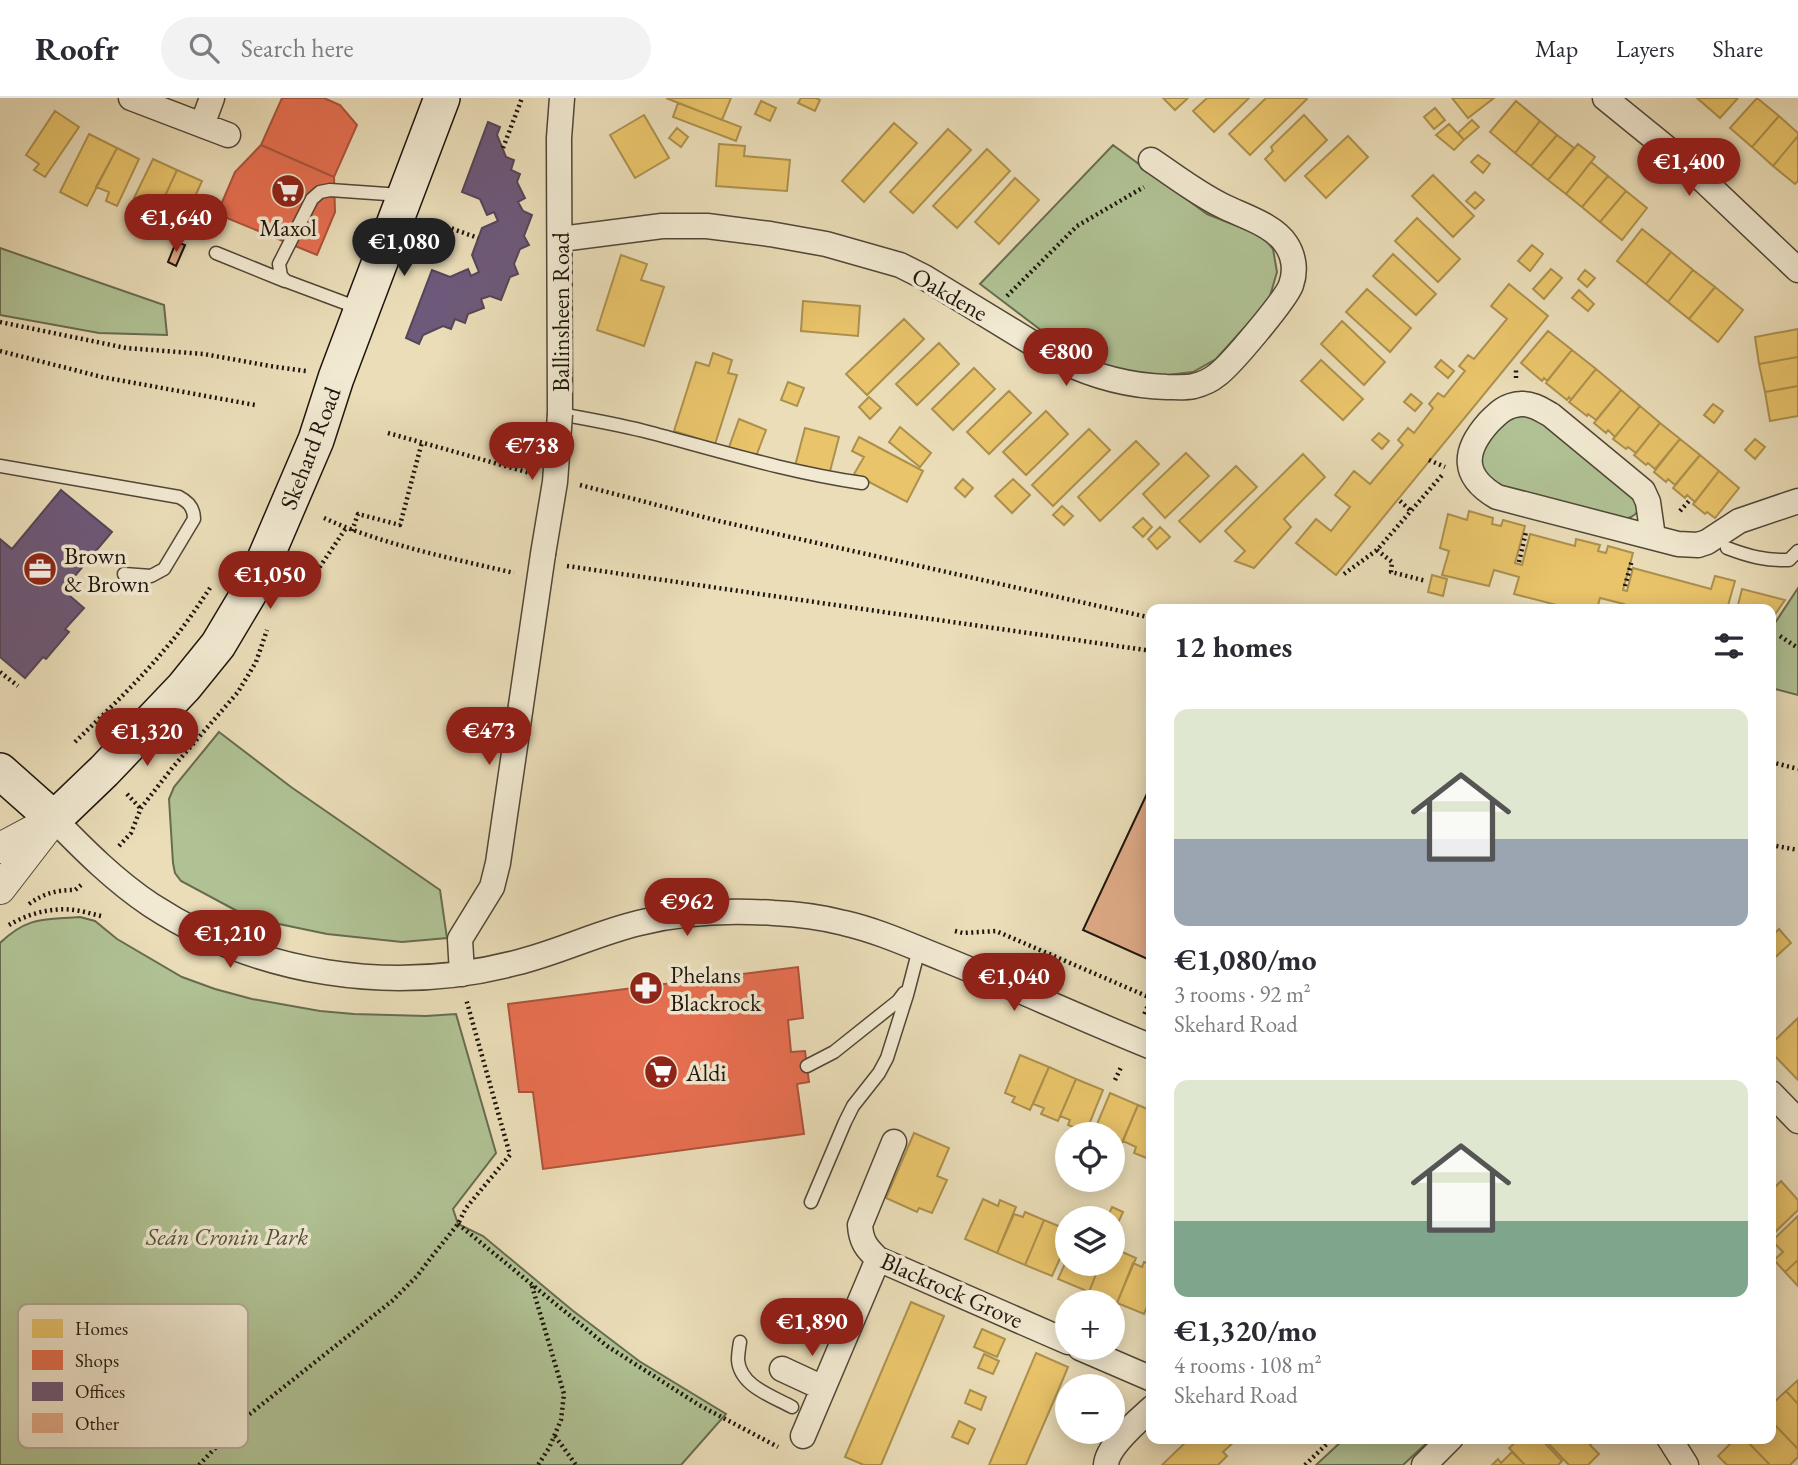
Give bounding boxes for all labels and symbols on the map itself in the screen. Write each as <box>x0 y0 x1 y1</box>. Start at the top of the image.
pin: €1,400 <box>1632 139 1746 198</box>
supermarket icon: Maxol <box>269 172 307 210</box>
pin: €1,640 <box>119 194 233 254</box>
place label: Maxol <box>259 212 317 243</box>
pin: €1,080 <box>347 218 461 278</box>
street label: Ballinsheen Road <box>545 231 576 392</box>
street label: Oakdene <box>906 260 994 328</box>
pin: €800 <box>1025 328 1107 388</box>
street label: Skehard Road <box>272 381 348 514</box>
pin: €738 <box>491 422 573 482</box>
place label: Brown & Brown <box>64 540 150 599</box>
office icon: Brown & Brown <box>21 550 59 588</box>
pin: €1,050 <box>213 552 327 611</box>
pin: €1,320 <box>90 708 204 768</box>
pin: €473 <box>448 708 530 767</box>
pin: €962 <box>646 878 728 938</box>
pin: €1,210 <box>173 910 287 970</box>
pin: €1,040 <box>957 954 1071 1013</box>
place label: Phelans Blackrock <box>670 959 762 1018</box>
pharmacy icon: Phelans Blackrock <box>627 969 665 1007</box>
supermarket icon: Aldi <box>642 1053 680 1091</box>
place label: Aldi <box>685 1057 727 1088</box>
park label: Seán Cronin Park <box>145 1221 308 1252</box>
street label: Blackrock Grove <box>876 1245 1028 1335</box>
pin: €1,890 <box>755 1298 869 1358</box>
legend <box>18 1304 248 1448</box>
text: Homes <box>75 1316 128 1341</box>
text: Shops <box>75 1348 119 1373</box>
text: Offices <box>75 1379 125 1404</box>
text: Other <box>75 1411 120 1436</box>

